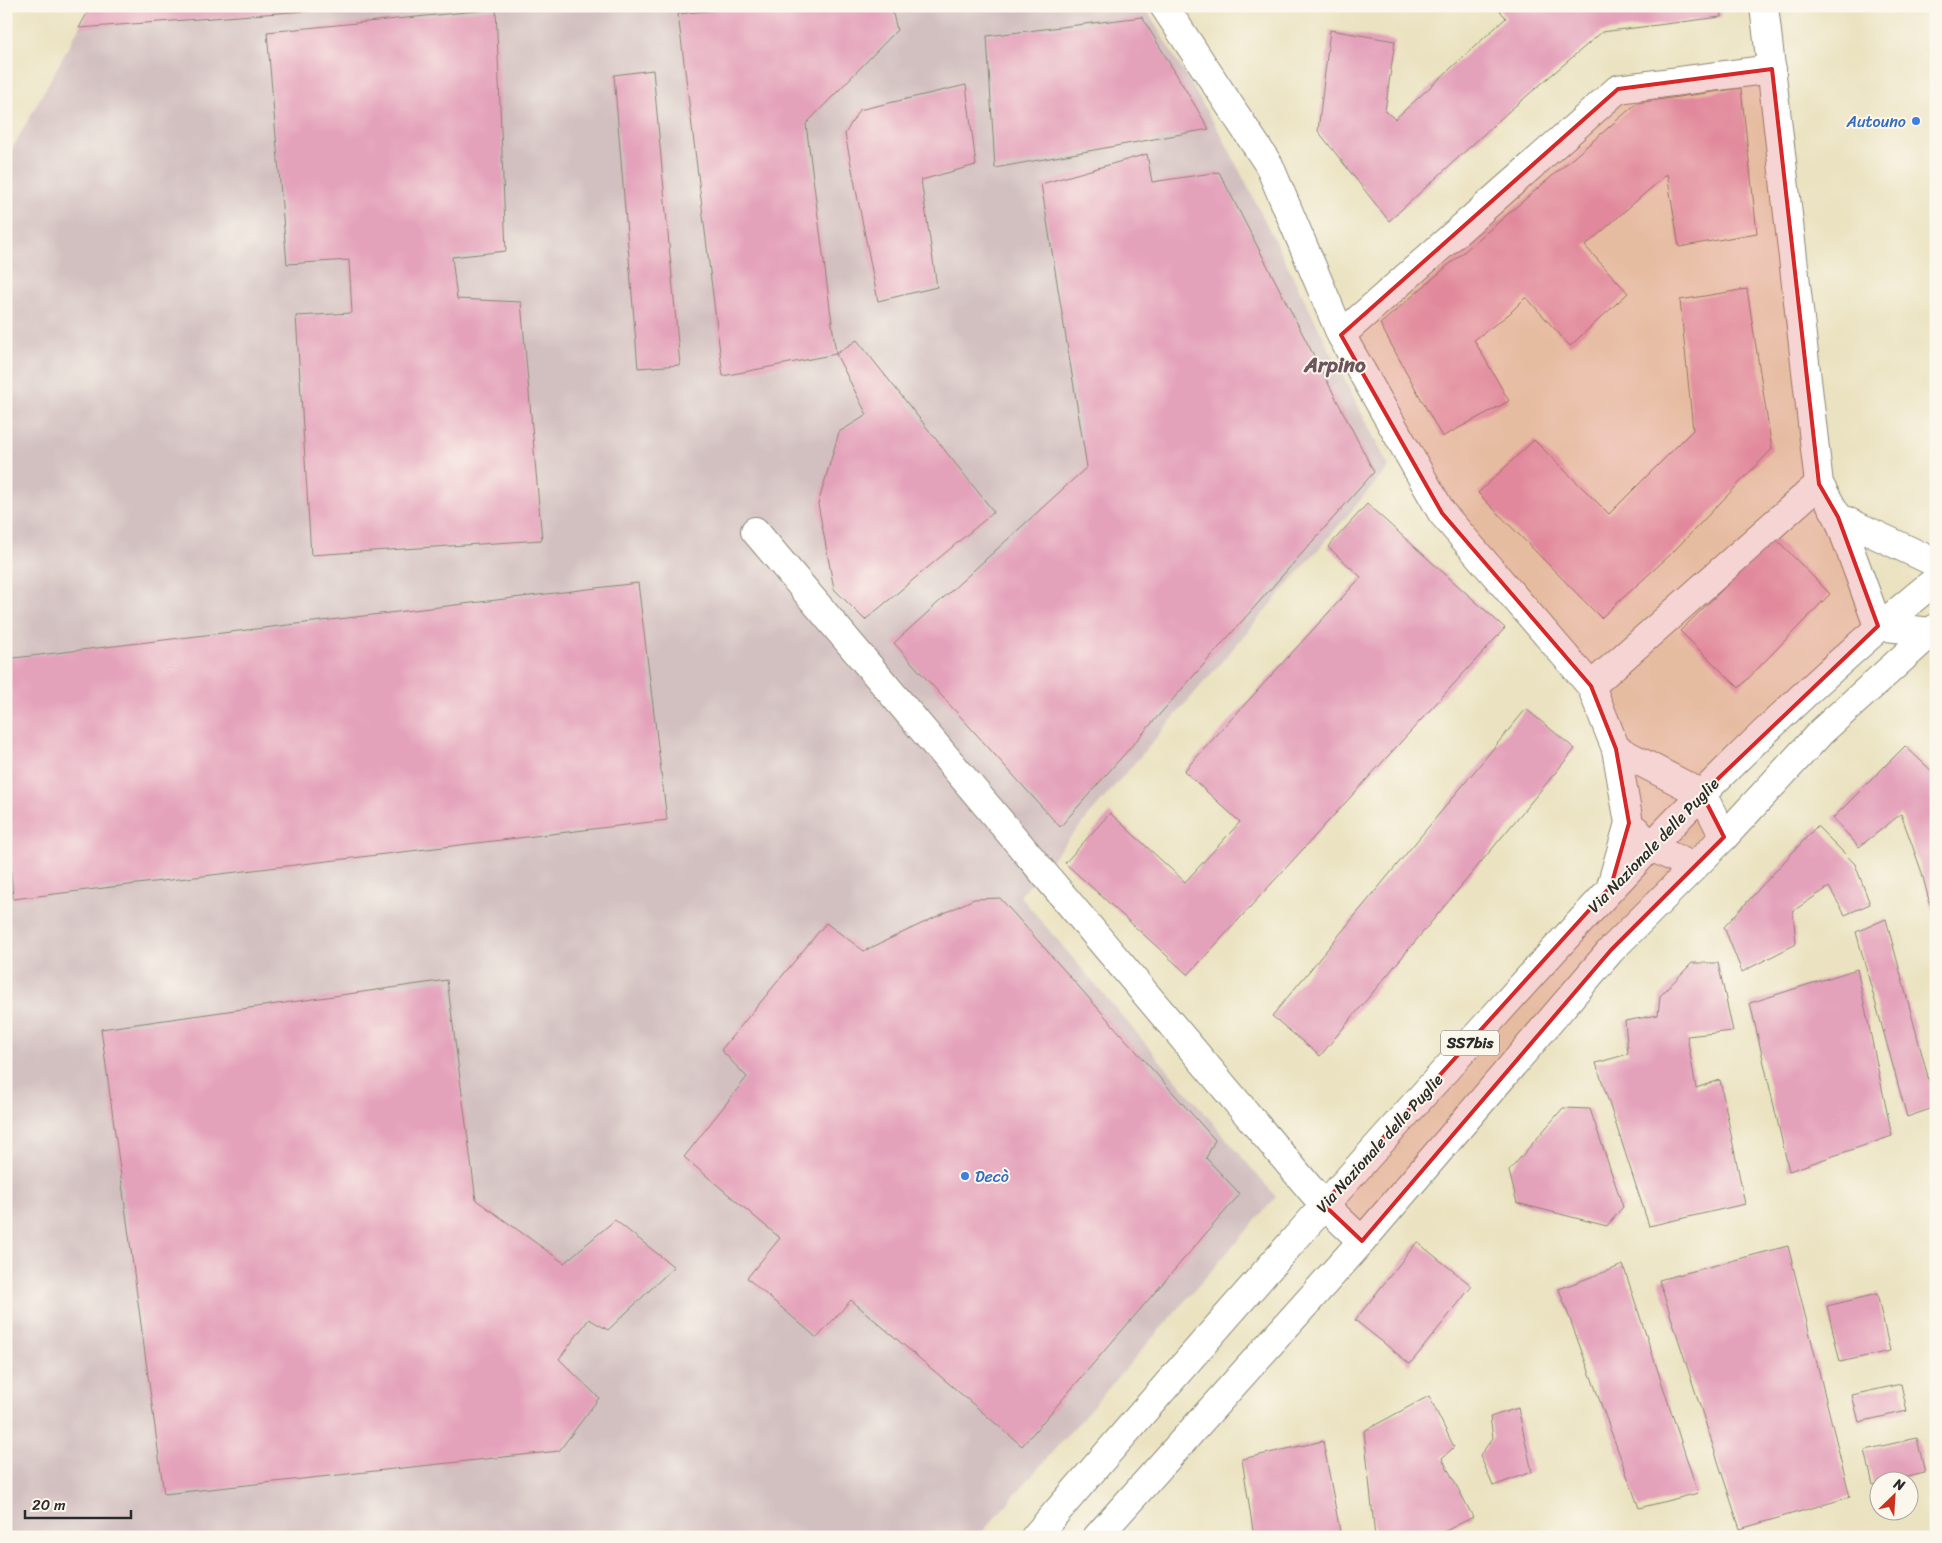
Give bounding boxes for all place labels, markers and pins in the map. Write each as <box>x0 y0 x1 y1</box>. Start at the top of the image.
place label: Autouno <box>1845 107 1906 136</box>
marker: Autouno <box>1910 115 1922 127</box>
place label: Decò <box>975 1162 1009 1191</box>
marker: Decò <box>959 1170 971 1182</box>

